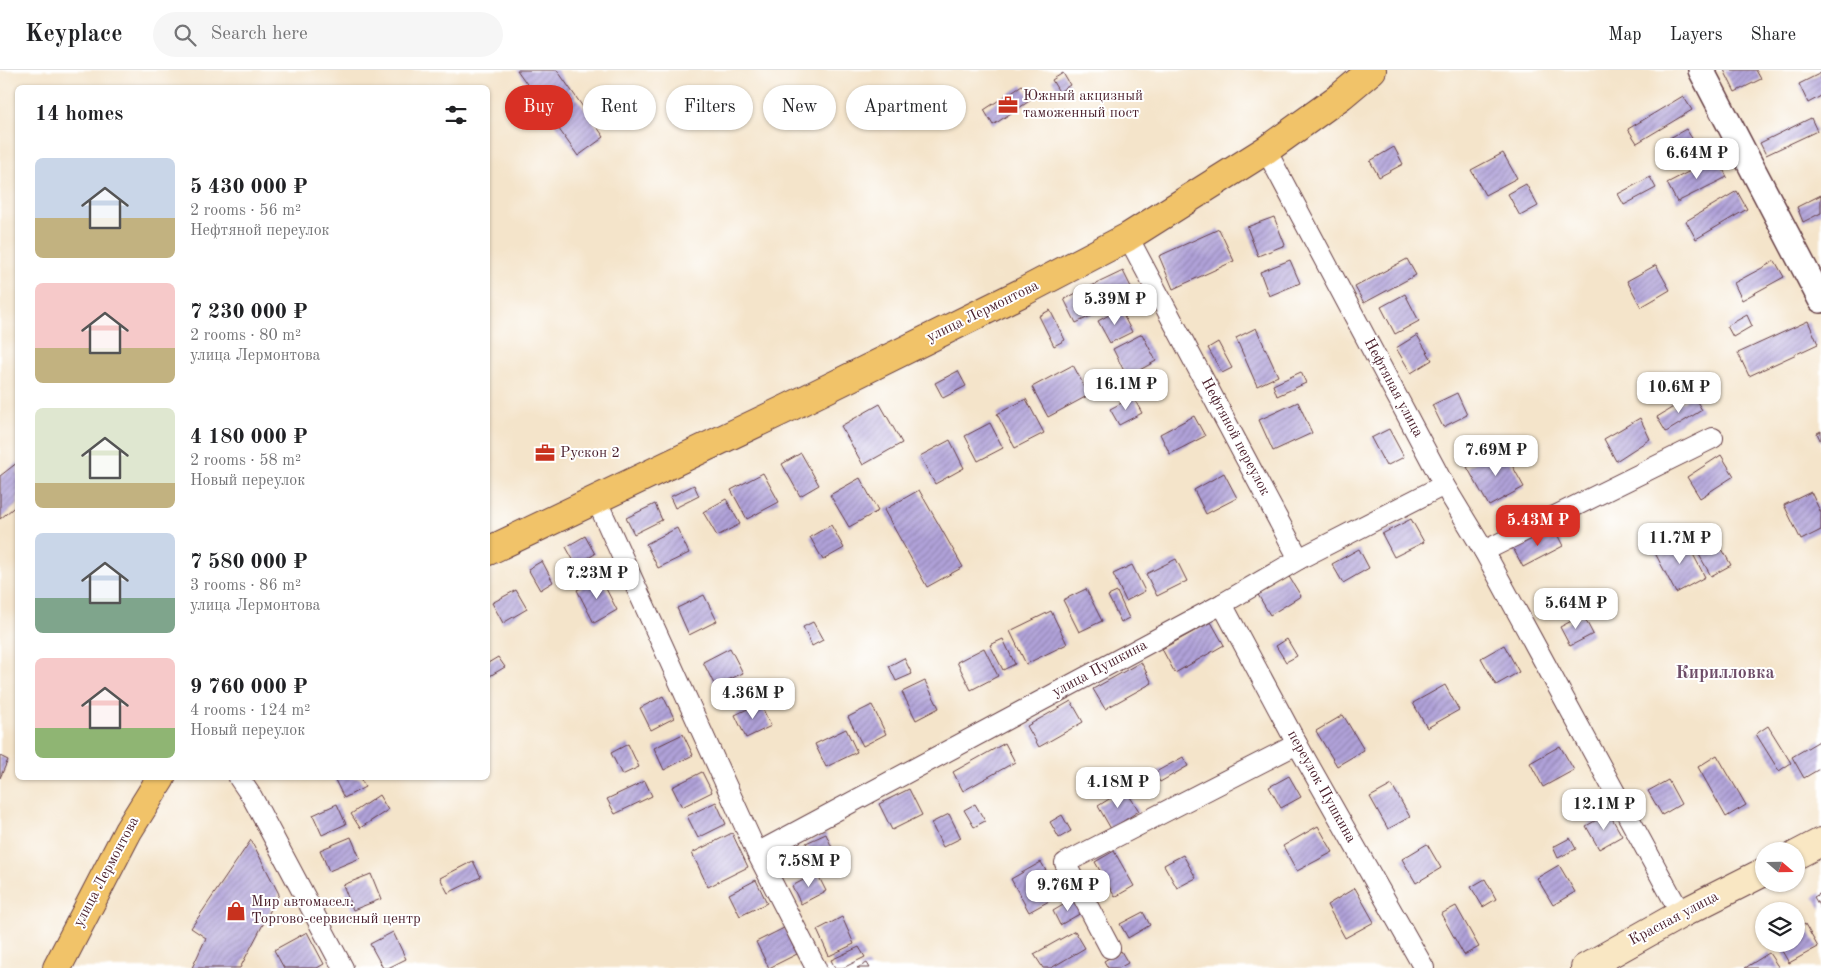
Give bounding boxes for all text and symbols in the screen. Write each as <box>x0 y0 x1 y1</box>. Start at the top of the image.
search box <box>153 12 503 57</box>
icon: search <box>171 21 199 49</box>
text: Keyplace <box>25 23 123 47</box>
text: Search here <box>211 25 308 44</box>
text: Map <box>1608 26 1642 44</box>
text: Layers <box>1670 26 1722 44</box>
text: Share <box>1750 26 1796 44</box>
chip: Buy <box>505 85 573 130</box>
chip: Rent <box>583 85 656 130</box>
chip: Filters <box>666 85 753 130</box>
chip: New <box>763 85 836 130</box>
chip: Apartment <box>846 85 966 130</box>
place label: Южный акцизный таможенный пост <box>1023 89 1143 121</box>
office icon: Южный акцизный таможенный пост <box>997 94 1019 116</box>
icon: filters <box>442 101 470 129</box>
text: 14 homes <box>35 104 123 125</box>
pin: 6.64M ₽ <box>1651 138 1743 180</box>
text: 6.64M ₽ <box>1666 146 1728 162</box>
text: 5 430 000 ₽ <box>190 177 308 198</box>
icon: home <box>75 178 135 238</box>
text: 2 rooms · 56 m² <box>190 203 301 219</box>
text: Нефтяной переулок <box>190 223 330 239</box>
street label: улица Лермонтова <box>925 278 1042 346</box>
pin: 5.39M ₽ <box>1069 284 1161 326</box>
text: 5.39M ₽ <box>1084 292 1146 308</box>
text: 7 230 000 ₽ <box>190 302 308 323</box>
icon: home <box>75 303 135 363</box>
text: 2 rooms · 80 m² <box>190 328 301 344</box>
street label: Нефтяная улица <box>1361 336 1426 440</box>
text: улица Лермонтова <box>190 348 321 364</box>
pin: 16.1M ₽ <box>1080 368 1172 411</box>
pin: 10.6M ₽ <box>1633 372 1725 414</box>
street label: Нефтяной переулок <box>1198 376 1273 499</box>
text: 16.1M ₽ <box>1095 377 1157 393</box>
text: 10.6M ₽ <box>1648 380 1710 396</box>
text: 4 180 000 ₽ <box>190 427 308 448</box>
icon: home <box>75 428 135 488</box>
pin: 7.69M ₽ <box>1450 434 1542 477</box>
office icon: Рускон 2 <box>534 442 556 464</box>
text: 7.69M ₽ <box>1465 443 1527 459</box>
place label: Рускон 2 <box>560 446 620 461</box>
text: 2 rooms · 58 m² <box>190 453 301 469</box>
text: Новый переулок <box>190 473 305 489</box>
pin: 5.43M ₽ <box>1492 504 1584 547</box>
text: 5.43M ₽ <box>1507 513 1569 529</box>
pin: 11.7M ₽ <box>1634 522 1726 565</box>
text: 11.7M ₽ <box>1649 531 1711 547</box>
text: 7 580 000 ₽ <box>190 552 308 573</box>
icon: home <box>75 553 135 613</box>
pin: 7.23M ₽ <box>551 558 643 600</box>
text: 7.23M ₽ <box>566 566 628 582</box>
text: 3 rooms · 86 m² <box>190 578 301 594</box>
pin: 5.64M ₽ <box>1530 588 1622 630</box>
text: 5.64M ₽ <box>1545 596 1607 612</box>
text: улица Лермонтова <box>190 598 321 614</box>
street label: улица Пушкина <box>1050 637 1150 700</box>
district label: Кирилловка <box>1675 664 1775 682</box>
text: 9 760 000 ₽ <box>190 677 308 698</box>
icon: home <box>75 678 135 738</box>
pin: 4.36M ₽ <box>707 678 799 720</box>
text: 4.36M ₽ <box>722 686 784 702</box>
text: 4 rooms · 124 m² <box>190 703 310 719</box>
text: Новый переулок <box>190 723 305 739</box>
street label: переулок Пушкина <box>1284 728 1358 846</box>
pin: 4.18M ₽ <box>1072 766 1164 809</box>
text: 4.18M ₽ <box>1087 775 1149 791</box>
pin: 12.1M ₽ <box>1558 788 1650 831</box>
text: 12.1M ₽ <box>1573 797 1635 813</box>
street label: улица Лермонтова <box>72 814 143 930</box>
north arrow <box>1755 842 1805 892</box>
map controls <box>1755 842 1805 952</box>
pin: 7.58M ₽ <box>763 846 855 888</box>
text: 7.58M ₽ <box>778 854 840 870</box>
pin: 9.76M ₽ <box>1022 870 1114 912</box>
text: 9.76M ₽ <box>1037 878 1099 894</box>
street label: Красная улица <box>1627 889 1722 949</box>
place label: Мир автомасел. Торгово-сервисный центр <box>251 895 421 927</box>
shop icon: Мир автомасел. Торгово-сервисный центр <box>225 900 247 922</box>
button: layers <box>1755 902 1805 952</box>

